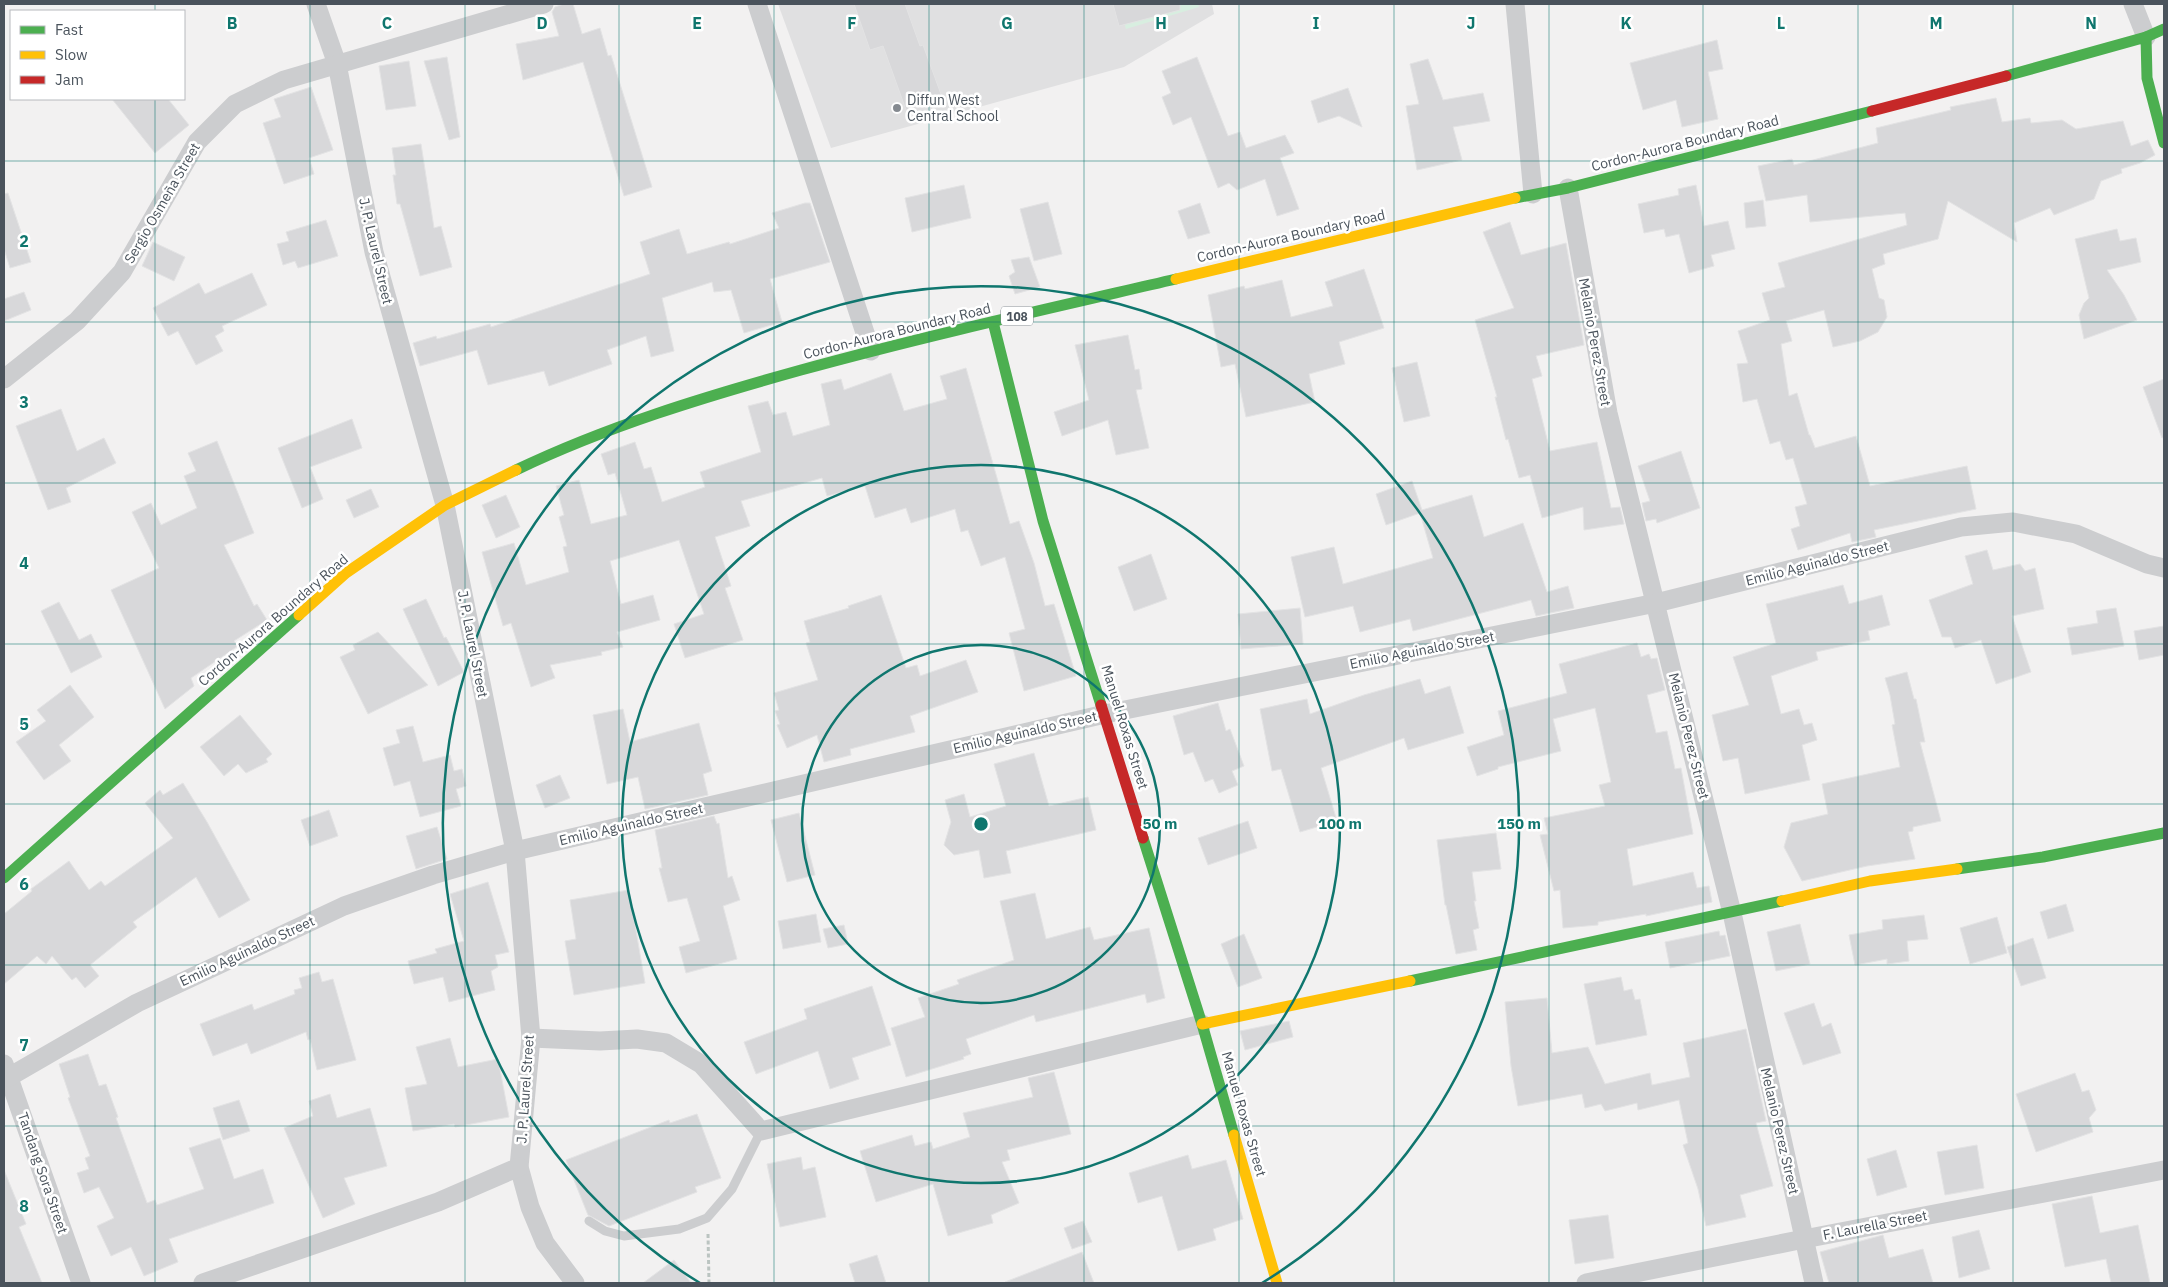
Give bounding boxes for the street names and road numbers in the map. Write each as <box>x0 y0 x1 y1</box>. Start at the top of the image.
street label: Cordon-Aurora Boundary Road <box>1589 111 1781 175</box>
street label: Sergio Osmeña Street <box>120 139 204 267</box>
street label: J. P. Laurel Street <box>355 196 397 306</box>
street label: Cordon-Aurora Boundary Road <box>1195 206 1387 266</box>
street label: Melanio Perez Street <box>1575 277 1615 408</box>
street label: Cordon-Aurora Boundary Road <box>801 299 993 363</box>
road number: 108 <box>1001 306 1033 326</box>
street label: Emilio Aguinaldo Street <box>1744 536 1891 590</box>
street label: Cordon-Aurora Boundary Road <box>194 550 352 690</box>
street label: J. P. Laurel Street <box>454 589 492 699</box>
street label: Emilio Aguinaldo Street <box>1348 627 1496 673</box>
street label: Manuel Roxas Street <box>1098 663 1152 791</box>
street label: Melanio Perez Street <box>1665 671 1713 801</box>
street label: Emilio Aguinaldo Street <box>951 707 1099 757</box>
street label: Emilio Aguinaldo Street <box>557 799 705 849</box>
street label: Emilio Aguinaldo Street <box>177 912 317 990</box>
street label: J. P. Laurel Street <box>512 1034 538 1144</box>
street label: Manuel Roxas Street <box>1218 1049 1270 1179</box>
street label: Melanio Perez Street <box>1757 1066 1803 1196</box>
street label: Tandang Sora Street <box>14 1110 72 1236</box>
street label: F. Laurella Street <box>1821 1206 1929 1244</box>

